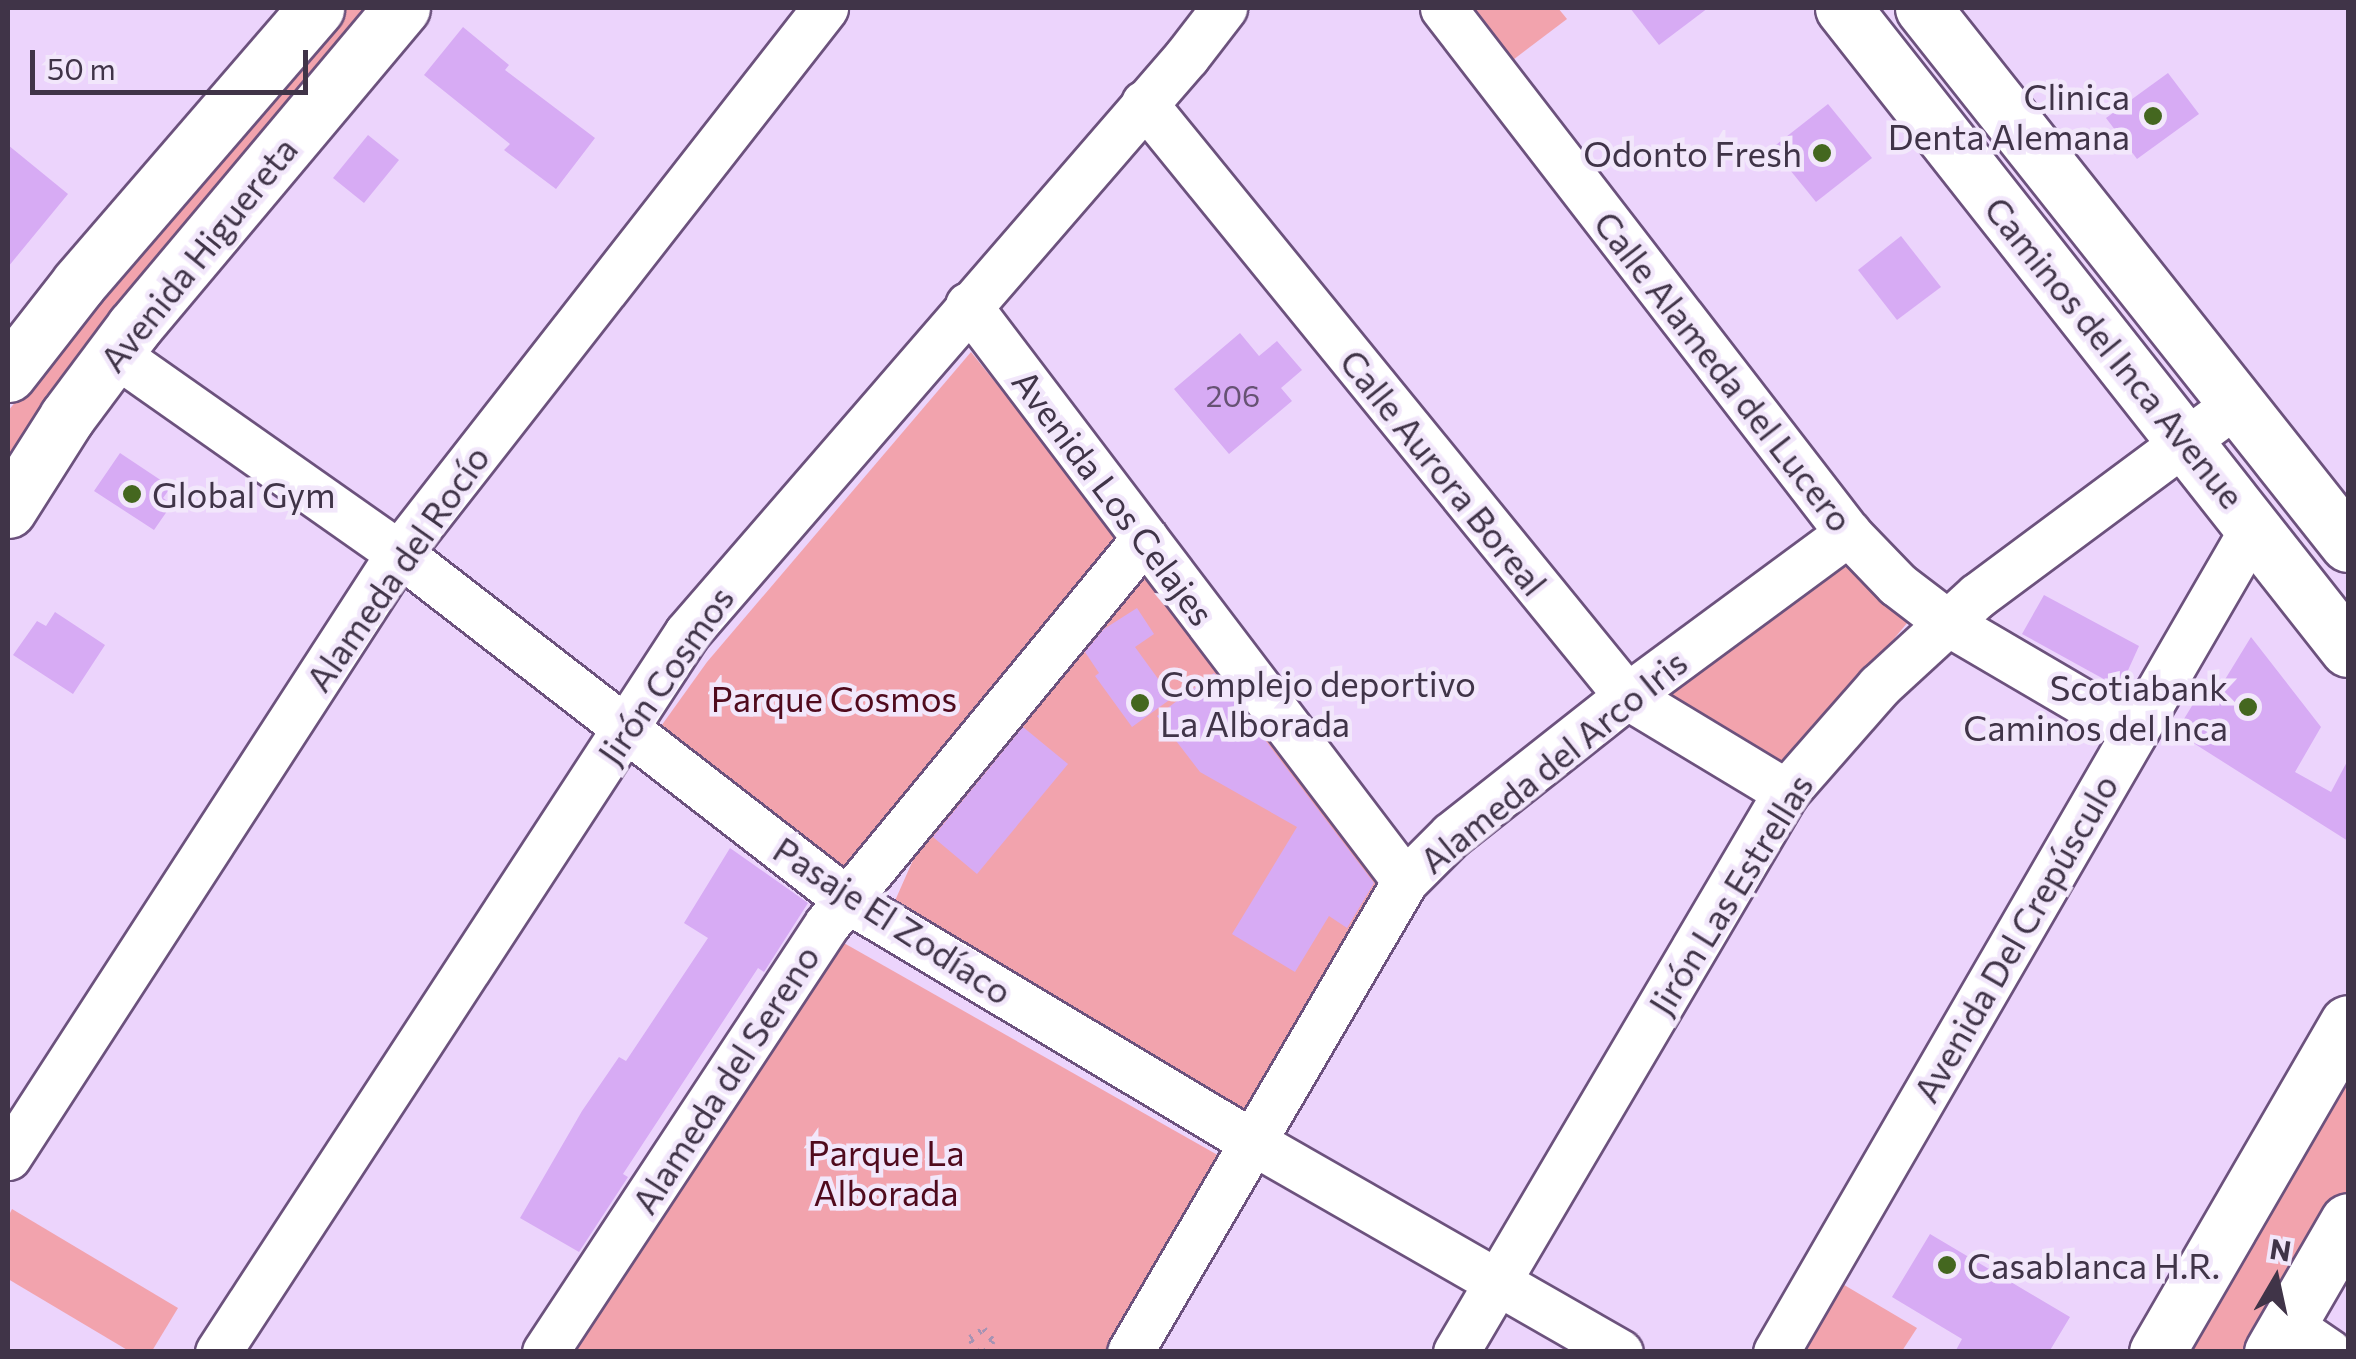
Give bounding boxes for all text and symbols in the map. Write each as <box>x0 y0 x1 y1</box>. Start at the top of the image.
scale bar <box>35 30 312 92</box>
text: 50 m <box>47 49 116 86</box>
place label: Clinica Denta Alemana <box>1888 75 2130 157</box>
marker: Clinica Denta Alemana <box>2140 103 2166 129</box>
street label: Avenida Higuereta <box>91 128 305 380</box>
place label: Odonto Fresh <box>1583 132 1802 174</box>
marker: Odonto Fresh <box>1811 142 1833 164</box>
street label: Caminos del Inca Avenue <box>1977 188 2253 516</box>
street label: Calle Alameda del Lucero <box>1586 203 1862 539</box>
street label: Calle Aurora Boreal <box>1332 341 1556 603</box>
street label: Avenida Los Celajes <box>1004 361 1224 633</box>
house number: 206 <box>1206 377 1260 413</box>
street label: Alameda del Rocío <box>297 437 497 699</box>
place label: Global Gym <box>152 473 336 515</box>
marker: Global Gym <box>121 483 143 505</box>
street label: Jirón Cosmos <box>588 578 742 772</box>
street label: Alameda del Arco Iris <box>1411 641 1695 881</box>
place label: Complejo deportivo La Alborada <box>1160 662 1476 744</box>
place label: Scotiabank Caminos del Inca <box>1963 666 2228 748</box>
park label: Parque Cosmos <box>711 677 957 719</box>
marker: Complejo deportivo La Alborada <box>1129 692 1151 714</box>
marker: Scotiabank Caminos del Inca <box>2237 696 2259 718</box>
street label: Jirón Las Estrellas <box>1639 766 1821 1022</box>
street label: Avenida Del Crepúsculo <box>1904 767 2126 1109</box>
street label: Pasaje El Zodíaco <box>766 827 1020 1013</box>
street label: Alameda del Sereno <box>623 937 827 1221</box>
park label: Parque La Alborada <box>807 1131 965 1213</box>
north arrow <box>2226 1229 2326 1329</box>
text: N <box>2268 1231 2294 1268</box>
place label: Casablanca H.R. <box>1967 1244 2220 1286</box>
marker: Casablanca H.R. <box>1936 1254 1958 1276</box>

